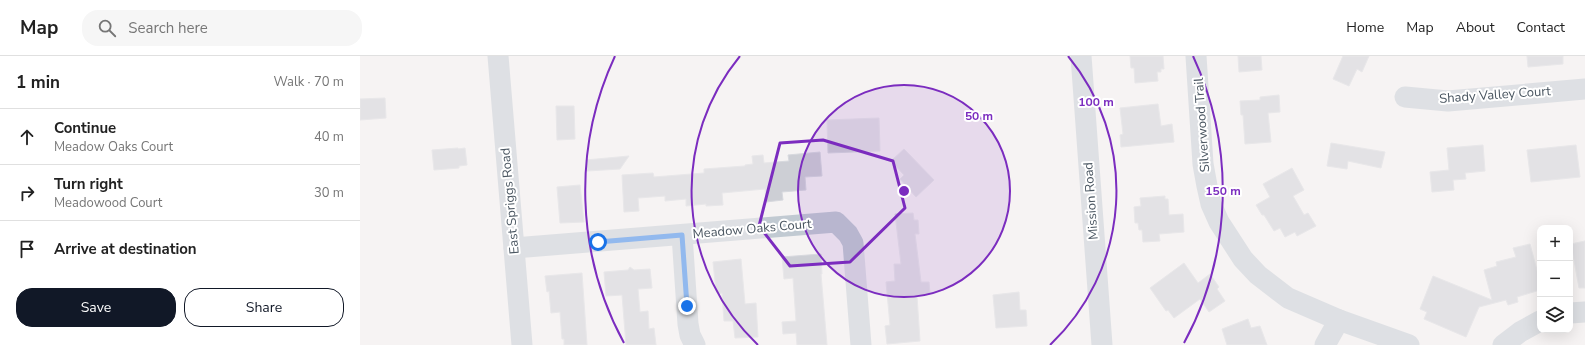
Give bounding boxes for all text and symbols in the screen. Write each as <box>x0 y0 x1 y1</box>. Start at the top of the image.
search box <box>82 10 362 46</box>
text: Map <box>20 15 58 41</box>
icon: search <box>96 17 118 39</box>
text: Search here <box>128 18 208 38</box>
text: Home <box>1346 18 1384 37</box>
text: Map <box>1406 18 1434 37</box>
text: About <box>1456 18 1495 37</box>
text: Contact <box>1517 18 1565 37</box>
text: 1 min <box>16 71 60 94</box>
text: Walk · 70 m <box>273 73 344 91</box>
street label: Silverwood Trail <box>1190 77 1214 173</box>
street label: Shady Valley Court <box>1439 82 1552 108</box>
text: 100 m <box>1078 94 1114 110</box>
text: 50 m <box>965 108 993 124</box>
text: Continue <box>54 118 116 138</box>
icon: ahead <box>16 126 38 148</box>
text: 40 m <box>314 128 344 146</box>
text: Meadow Oaks Court <box>54 138 173 156</box>
street label: East Spriggs Road <box>496 147 524 255</box>
street label: Mission Road <box>1079 162 1103 240</box>
text: Turn right <box>54 174 123 194</box>
icon: right <box>16 182 38 204</box>
text: 150 m <box>1205 183 1241 199</box>
text: 30 m <box>314 184 344 202</box>
centre of rings <box>897 184 911 198</box>
text: Meadowood Court <box>54 194 162 212</box>
street label: Meadow Oaks Court <box>692 215 813 243</box>
map controls <box>1537 225 1573 333</box>
button: + <box>1537 225 1573 261</box>
route start <box>589 233 607 251</box>
icon: arrive <box>16 238 38 260</box>
text: Arrive at destination <box>54 239 197 259</box>
button: − <box>1537 261 1573 297</box>
button: Save <box>16 288 176 327</box>
button: Share <box>184 288 344 327</box>
route end <box>678 297 696 315</box>
button: layers <box>1537 297 1573 333</box>

